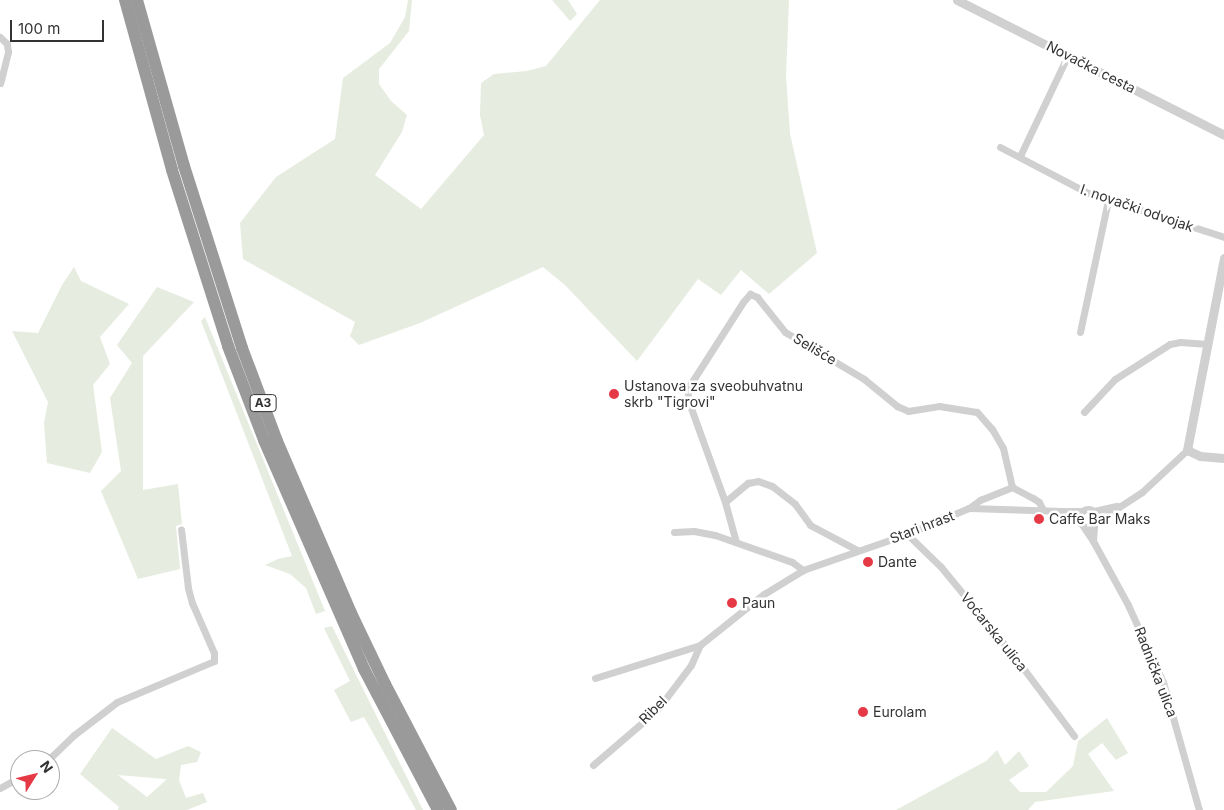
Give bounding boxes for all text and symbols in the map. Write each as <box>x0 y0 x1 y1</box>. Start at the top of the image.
scale bar <box>12 10 106 42</box>
text: 100 m <box>18 19 60 38</box>
street label: Novačka cesta <box>1044 37 1138 97</box>
street label: I. novački odvojak <box>1078 181 1196 235</box>
street label: Selišće <box>790 330 840 368</box>
place label: Ustanova za sveobuhvatnu skrb "Tigrovi" <box>624 378 803 411</box>
marker: Ustanova za sveobuhvatnu skrb "Tigrovi" <box>608 388 620 400</box>
road number: A3 <box>249 393 277 412</box>
street label: Stari hrast <box>887 507 957 547</box>
place label: Caffe Bar Maks <box>1049 511 1150 527</box>
marker: Caffe Bar Maks <box>1033 513 1045 525</box>
place label: Dante <box>878 554 917 570</box>
marker: Dante <box>862 556 874 568</box>
street label: Voćarska ulica <box>957 589 1031 675</box>
place label: Paun <box>742 595 775 611</box>
marker: Paun <box>726 597 738 609</box>
street label: Radnička ulica <box>1131 624 1181 720</box>
street label: Ribel <box>636 693 670 727</box>
place label: Eurolam <box>873 704 927 720</box>
marker: Eurolam <box>857 706 869 718</box>
north arrow <box>10 750 60 800</box>
text: N <box>37 757 57 776</box>

